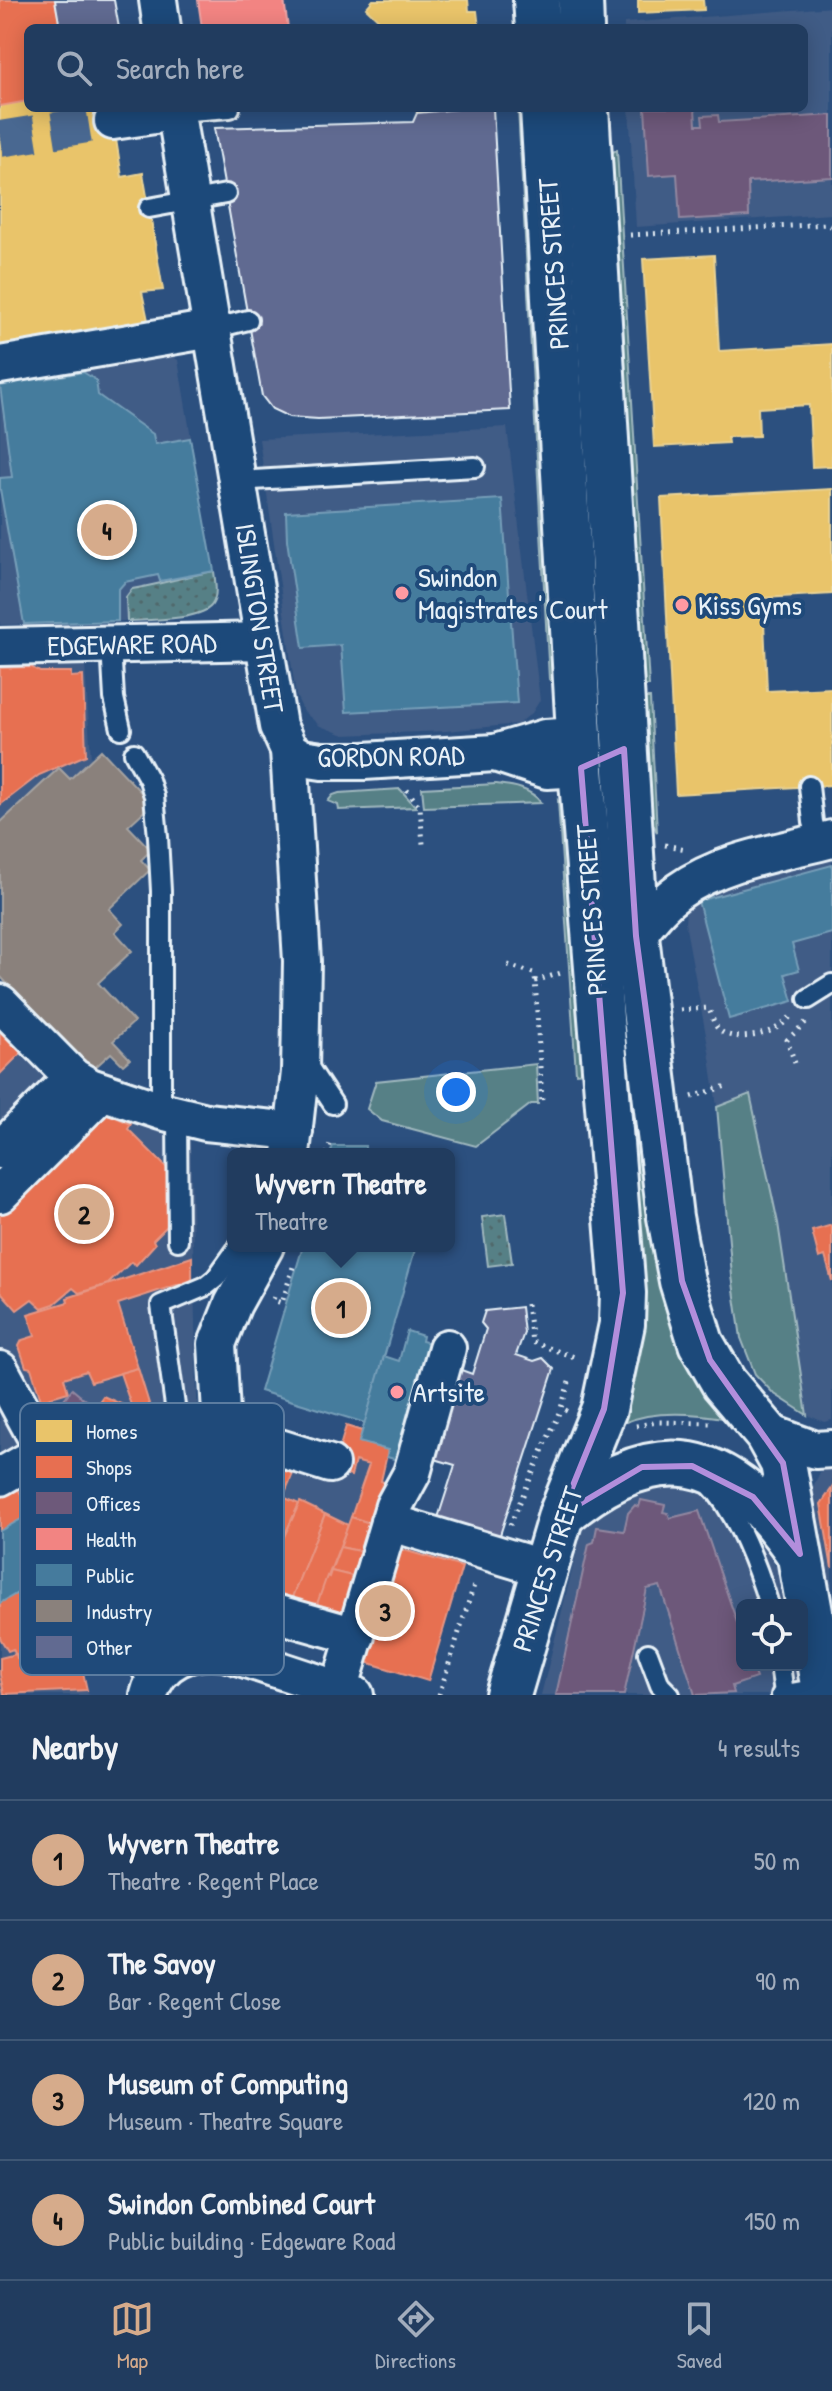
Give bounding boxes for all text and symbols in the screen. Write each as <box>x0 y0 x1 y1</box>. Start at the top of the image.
search box <box>24 24 808 112</box>
icon: search <box>52 46 96 90</box>
text: Search here <box>116 48 244 88</box>
street label: PRINCES STREET <box>528 176 578 351</box>
pin: 4 <box>81 500 133 560</box>
street label: ISLINGTON STREET <box>226 521 294 716</box>
place label: Swindon Magistrates' Court <box>418 558 608 628</box>
marker: Swindon Magistrates' Court <box>393 584 411 602</box>
place label: Kiss Gyms <box>698 586 802 624</box>
marker: Kiss Gyms <box>673 596 691 614</box>
street label: EDGEWARE ROAD <box>47 624 218 664</box>
street label: GORDON ROAD <box>317 736 466 776</box>
street label: PRINCES STREET <box>566 822 616 997</box>
your location <box>436 1072 476 1112</box>
popup <box>227 1148 455 1252</box>
text: Wyvern Theatre <box>255 1163 427 1203</box>
pin: 2 <box>58 1184 110 1244</box>
text: Theatre <box>255 1203 328 1238</box>
pin: 1 <box>315 1278 367 1338</box>
place label: Artsite <box>413 1373 485 1411</box>
marker: Artsite <box>388 1383 406 1401</box>
legend <box>20 1403 284 1675</box>
text: Homes <box>86 1416 137 1446</box>
text: Shops <box>86 1452 132 1482</box>
street label: PRINCES STREET <box>502 1481 592 1656</box>
text: Offices <box>86 1488 140 1518</box>
text: Health <box>86 1524 136 1554</box>
text: Public <box>86 1560 134 1590</box>
pin: 3 <box>359 1581 411 1641</box>
text: Industry <box>86 1596 152 1626</box>
map controls <box>736 1599 808 1671</box>
button: locate <box>736 1599 808 1671</box>
text: Other <box>86 1632 133 1662</box>
text: Nearby <box>32 1724 118 1770</box>
text: 4 results <box>718 1730 800 1765</box>
text: Wyvern Theatre <box>108 1823 279 1863</box>
text: 1 <box>53 1843 63 1878</box>
text: 50 m <box>754 1843 800 1878</box>
text: Theatre · Regent Place <box>108 1863 319 1898</box>
text: The Savoy <box>108 1943 216 1983</box>
text: 2 <box>52 1963 64 1998</box>
text: 90 m <box>755 1963 800 1998</box>
text: Bar · Regent Close <box>108 1983 281 2018</box>
text: Museum of Computing <box>108 2063 348 2103</box>
text: 3 <box>52 2083 64 2118</box>
text: 120 m <box>743 2083 800 2118</box>
text: Museum · Theatre Square <box>108 2103 343 2138</box>
text: Swindon Combined Court <box>108 2183 375 2223</box>
text: 4 <box>53 2203 63 2238</box>
text: 150 m <box>744 2203 800 2238</box>
text: Public building · Edgeware Road <box>108 2223 395 2258</box>
tab: Map <box>110 2297 154 2375</box>
tab: Directions <box>375 2297 456 2375</box>
tab: Saved <box>677 2297 722 2375</box>

